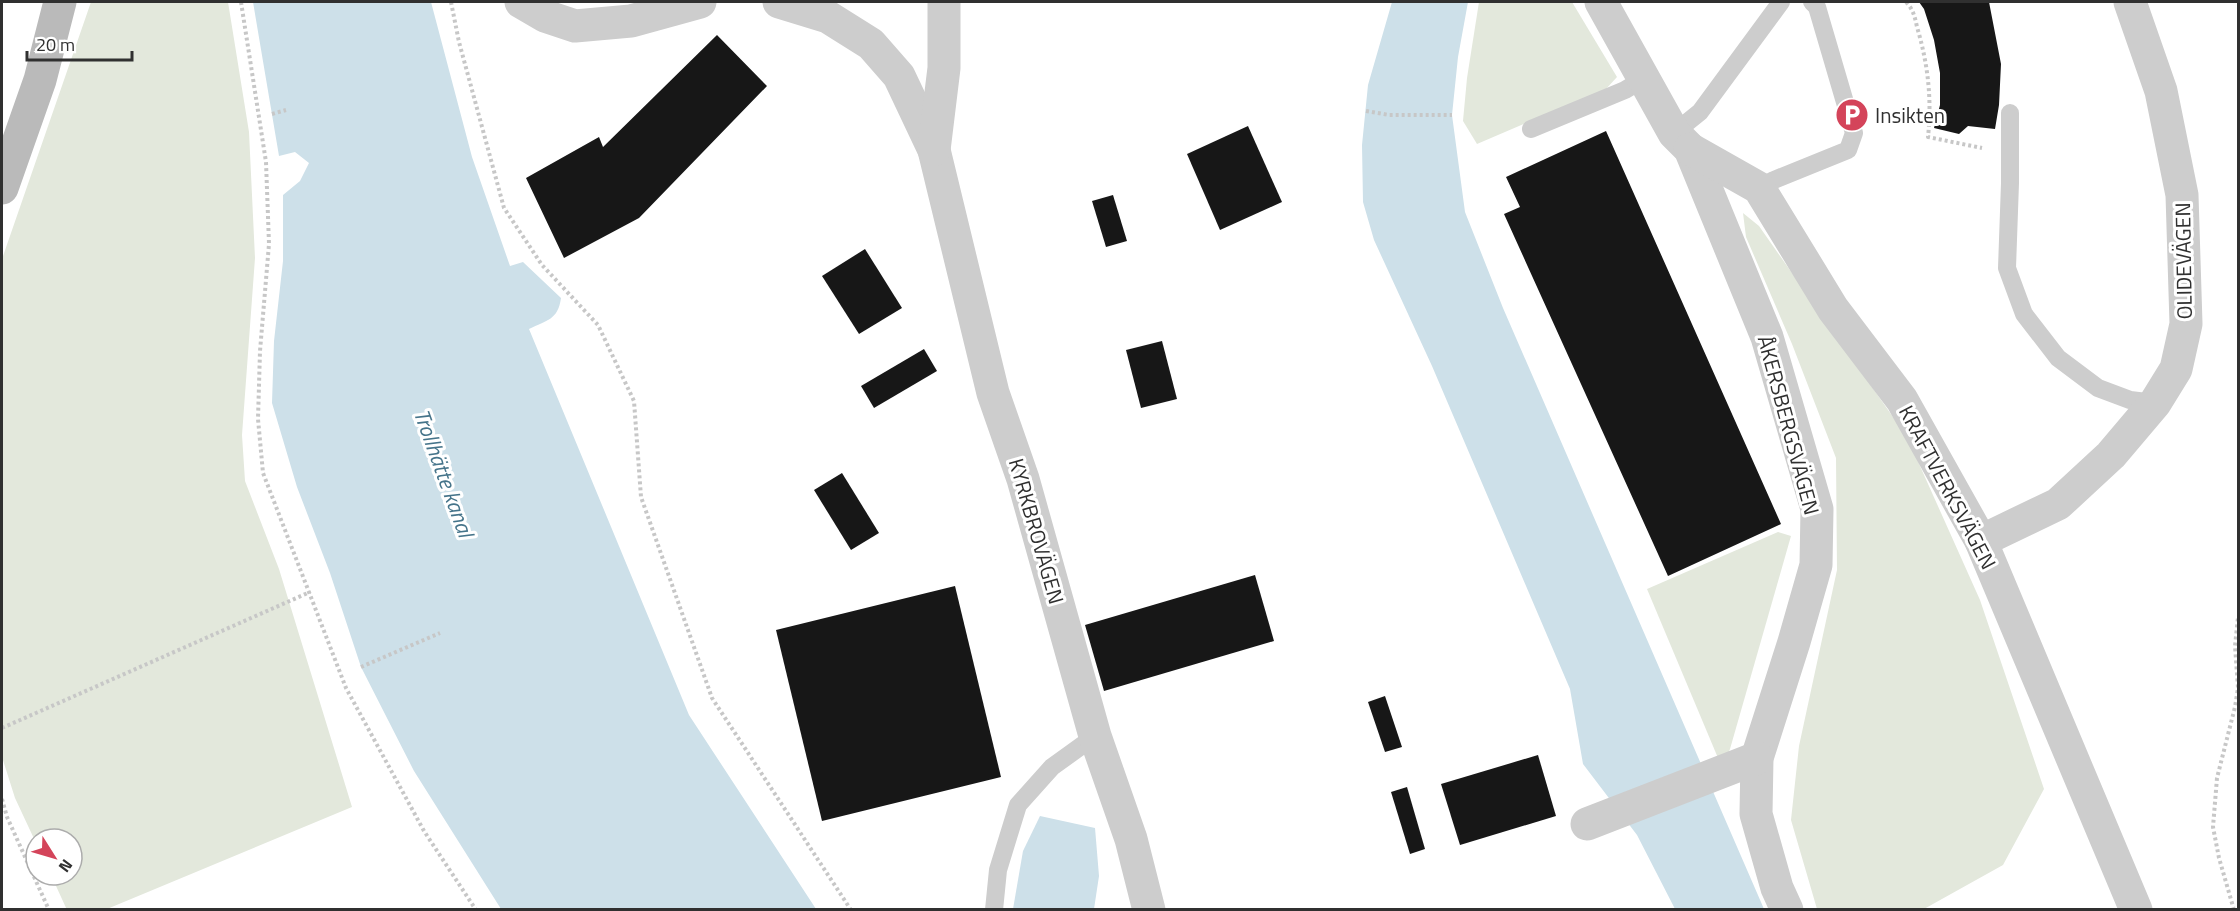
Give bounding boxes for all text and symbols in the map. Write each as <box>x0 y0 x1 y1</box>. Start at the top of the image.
scale bar <box>27 24 132 62</box>
text: 20 m <box>36 31 75 58</box>
parking icon: Insikten <box>1834 97 1870 133</box>
place label: Insikten <box>1875 99 1945 131</box>
street label: OLIDEVÄGEN <box>2166 202 2200 320</box>
street label: ÅKERSBERGSVÄGEN <box>1750 332 1828 518</box>
street label: KRAFTVERKSVÄGEN <box>1891 399 2005 575</box>
water label: Trollhätte kanal <box>405 404 484 544</box>
street label: KYRKBROVÄGEN <box>1001 454 1073 608</box>
north arrow <box>24 827 84 887</box>
text: N <box>53 854 79 878</box>

